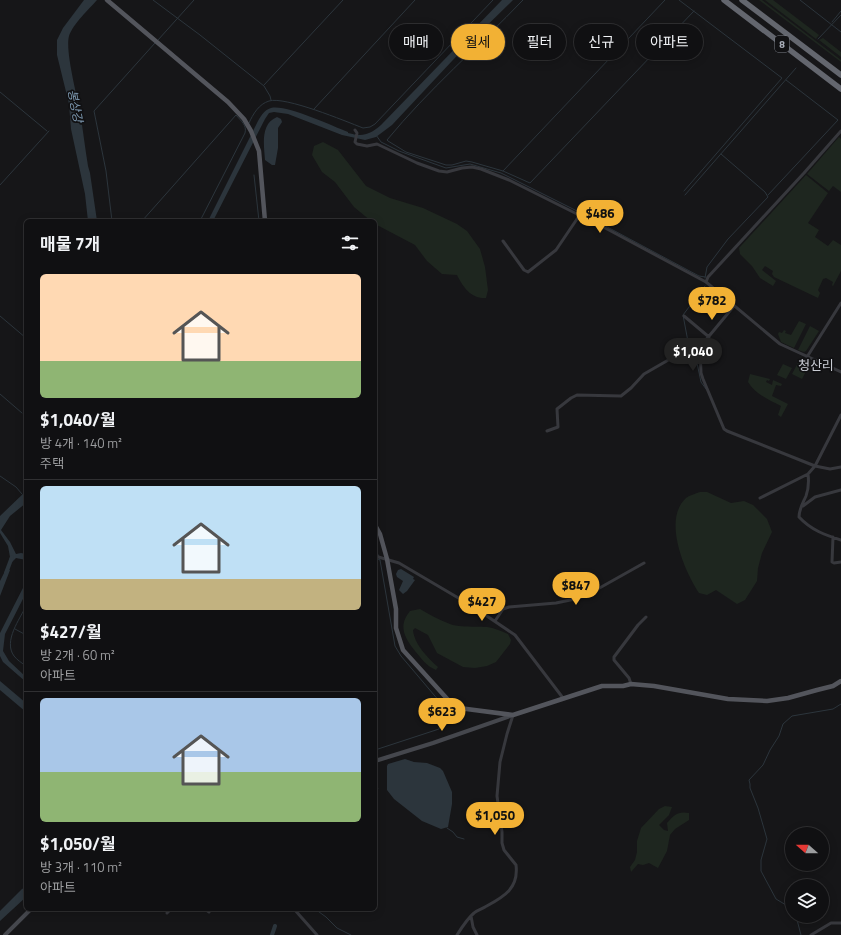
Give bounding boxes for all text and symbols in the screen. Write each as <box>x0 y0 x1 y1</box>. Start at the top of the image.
chip: 매매 <box>389 24 443 60</box>
chip: 월세 <box>451 24 505 60</box>
chip: 필터 <box>513 24 566 60</box>
chip: 신규 <box>574 24 628 60</box>
chip: 아파트 <box>636 24 703 60</box>
road number: 8 <box>775 36 789 52</box>
water label: 봉상강 <box>63 88 88 126</box>
pin: $486 <box>576 200 624 234</box>
text: $486 <box>585 203 615 223</box>
text: 매물 7개 <box>40 231 100 257</box>
icon: filters <box>339 232 361 254</box>
pin: $782 <box>688 287 736 321</box>
text: $782 <box>697 290 727 310</box>
icon: home <box>165 300 237 372</box>
pin: $1,040 <box>660 338 726 372</box>
text: $1,040 <box>673 341 713 361</box>
district label: 청산리 <box>798 355 834 375</box>
text: $1,040/월 <box>40 407 116 433</box>
text: 방 4개 · 140 m² <box>40 433 122 453</box>
text: 주택 <box>40 453 64 473</box>
icon: home <box>165 512 237 584</box>
pin: $847 <box>552 572 600 606</box>
text: $847 <box>561 575 591 595</box>
pin: $427 <box>458 588 506 622</box>
text: $427 <box>467 591 497 611</box>
text: $427/월 <box>40 619 102 645</box>
text: 방 2개 · 60 m² <box>40 645 115 665</box>
text: 아파트 <box>40 665 76 685</box>
pin: $623 <box>418 698 466 732</box>
text: $623 <box>427 701 457 721</box>
icon: home <box>165 724 237 796</box>
pin: $1,050 <box>462 802 528 836</box>
text: $1,050 <box>475 805 515 825</box>
north arrow <box>785 827 829 871</box>
map controls <box>785 827 829 923</box>
text: $1,050/월 <box>40 831 116 857</box>
text: 방 3개 · 110 m² <box>40 857 122 877</box>
text: 아파트 <box>40 877 76 897</box>
button: layers <box>785 879 829 923</box>

